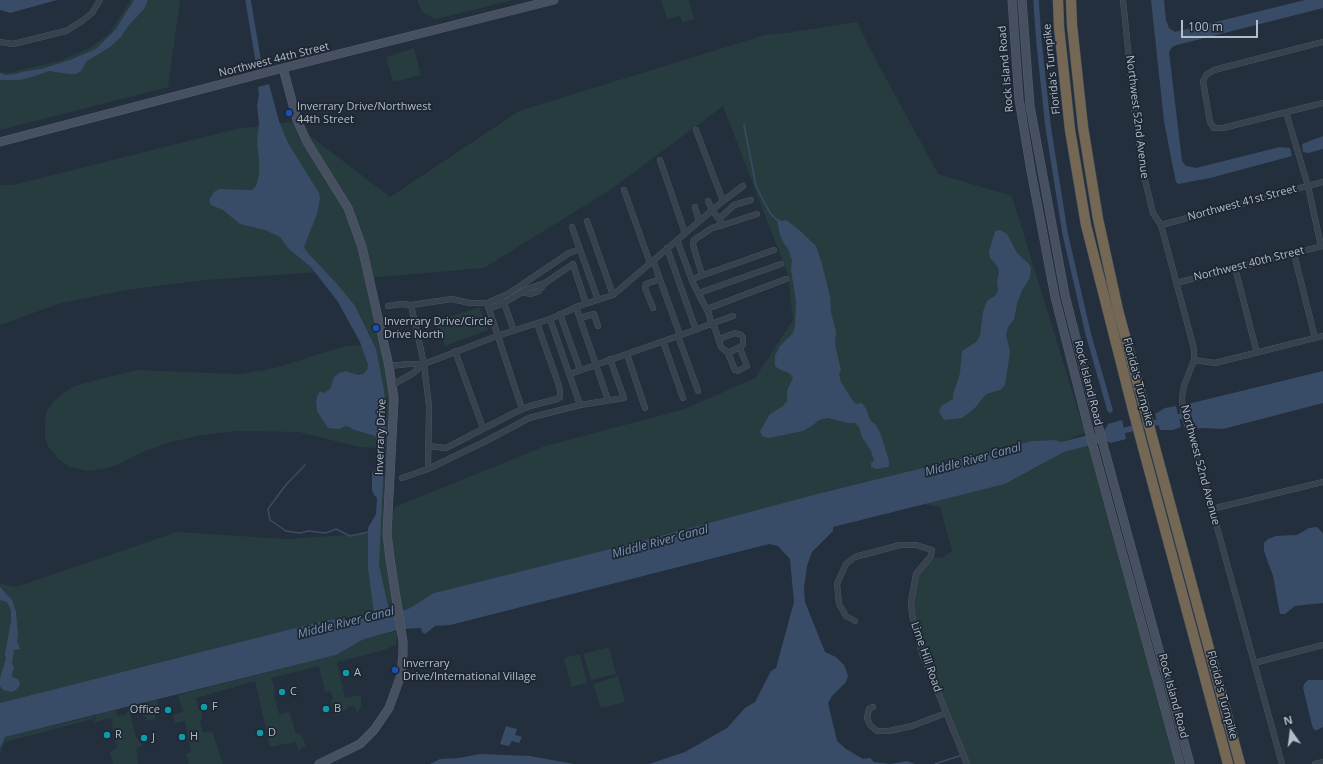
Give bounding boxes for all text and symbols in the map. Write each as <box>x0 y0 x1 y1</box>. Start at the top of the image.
scale bar <box>1183 12 1260 38</box>
text: 100 m <box>1188 18 1223 35</box>
street label: Florida's Turnpike <box>1041 23 1063 115</box>
street label: Rock Island Road <box>996 25 1016 113</box>
street label: Northwest 44th Street <box>217 40 331 80</box>
street label: Northwest 52nd Avenue <box>1123 55 1151 179</box>
place label: Inverrary Drive/Northwest 44th Street <box>297 100 431 126</box>
marker: Inverrary Drive/Northwest 44th Street <box>284 108 294 118</box>
street label: Northwest 41st Street <box>1186 182 1298 224</box>
street label: Northwest 40th Street <box>1192 244 1306 284</box>
place label: Inverrary Drive/Circle Drive North <box>384 315 493 341</box>
marker: Inverrary Drive/Circle Drive North <box>371 323 381 333</box>
street label: Florida's Turnpike <box>1120 336 1156 428</box>
street label: Rock Island Road <box>1071 339 1105 427</box>
street label: Inverrary Drive <box>373 399 389 475</box>
street label: Northwest 52nd Avenue <box>1178 403 1222 527</box>
water label: Middle River Canal <box>923 440 1023 480</box>
water label: Middle River Canal <box>610 522 710 562</box>
water label: Middle River Canal <box>296 604 396 642</box>
street label: Lime Hill Road <box>908 620 944 694</box>
street label: Florida's Turnpike <box>1204 649 1240 741</box>
street label: Rock Island Road <box>1155 652 1191 740</box>
place label: Inverrary Drive/International Village <box>403 657 536 683</box>
marker: Inverrary Drive/International Village <box>390 665 400 675</box>
place label: A <box>354 666 361 680</box>
marker: A <box>341 668 351 678</box>
place label: C <box>290 685 297 699</box>
marker: C <box>277 687 287 697</box>
place label: F <box>212 700 218 714</box>
marker: F <box>199 702 209 712</box>
place label: B <box>334 702 341 716</box>
place label: Office <box>130 703 160 717</box>
marker: B <box>321 704 331 714</box>
marker: Office <box>163 705 173 715</box>
north arrow <box>1271 712 1311 752</box>
text: N <box>1282 712 1294 728</box>
place label: D <box>268 726 276 740</box>
place label: R <box>115 728 122 742</box>
marker: D <box>255 728 265 738</box>
marker: R <box>102 730 112 740</box>
place label: H <box>190 730 198 744</box>
place label: J <box>152 731 155 745</box>
marker: H <box>177 732 187 742</box>
marker: J <box>139 733 149 743</box>

